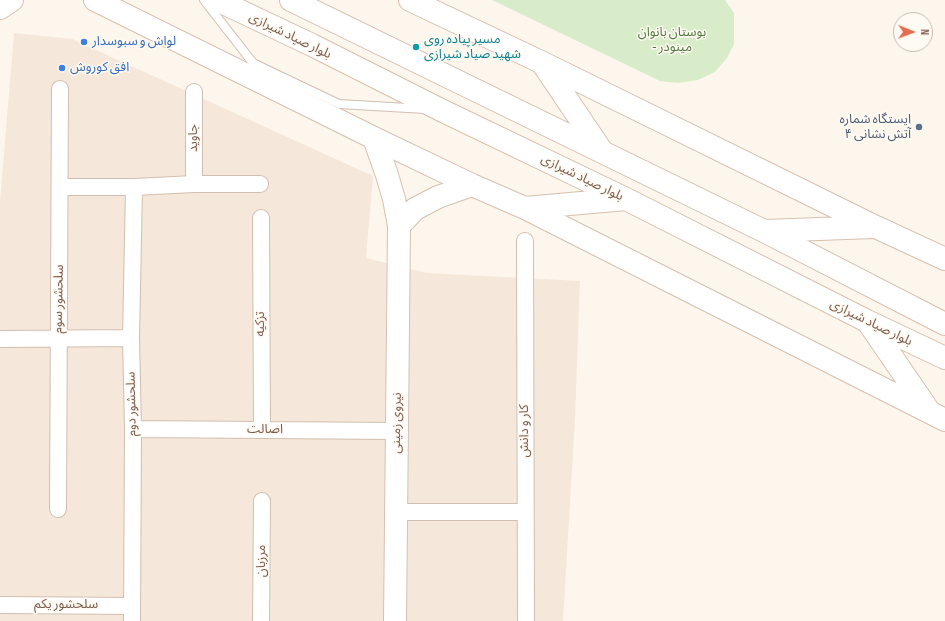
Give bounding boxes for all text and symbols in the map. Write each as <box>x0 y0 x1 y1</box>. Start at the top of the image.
street label: بلوار صیاد شیرازی <box>246 9 334 63</box>
north arrow <box>893 12 933 52</box>
park label: بوستان بانوان - مینودر <box>638 25 706 56</box>
text: N <box>918 29 931 35</box>
place label: مسیر پیاده روی شهید صیاد شیرازی <box>424 32 521 63</box>
place label: لواش و سبوسدار <box>92 34 176 50</box>
marker: لواش و سبوسدار <box>79 37 89 47</box>
marker: مسیر پیاده روی شهید صیاد شیرازی <box>411 42 421 52</box>
place label: افق کوروش <box>70 60 129 76</box>
marker: افق کوروش <box>57 63 67 73</box>
place label: ایستگاه شماره ۴ آتش نشانی <box>839 112 911 143</box>
marker: ایستگاه شماره ۴ آتش نشانی <box>914 122 924 132</box>
street label: جاوید <box>186 124 202 152</box>
street label: بلوار صیاد شیرازی <box>538 151 626 205</box>
street label: سلحشور سوم <box>51 264 67 334</box>
street label: بلوار صیاد شیرازی <box>827 296 915 350</box>
street label: تزکیه <box>253 311 269 337</box>
street label: سلحشور دوم <box>124 372 140 436</box>
street label: نیروی زمینی <box>389 392 405 454</box>
street label: کار و دانش <box>517 404 533 458</box>
street label: اصالت <box>247 422 283 438</box>
street label: مرزبان <box>254 545 270 577</box>
street label: سلحشور یکم <box>34 597 98 613</box>

